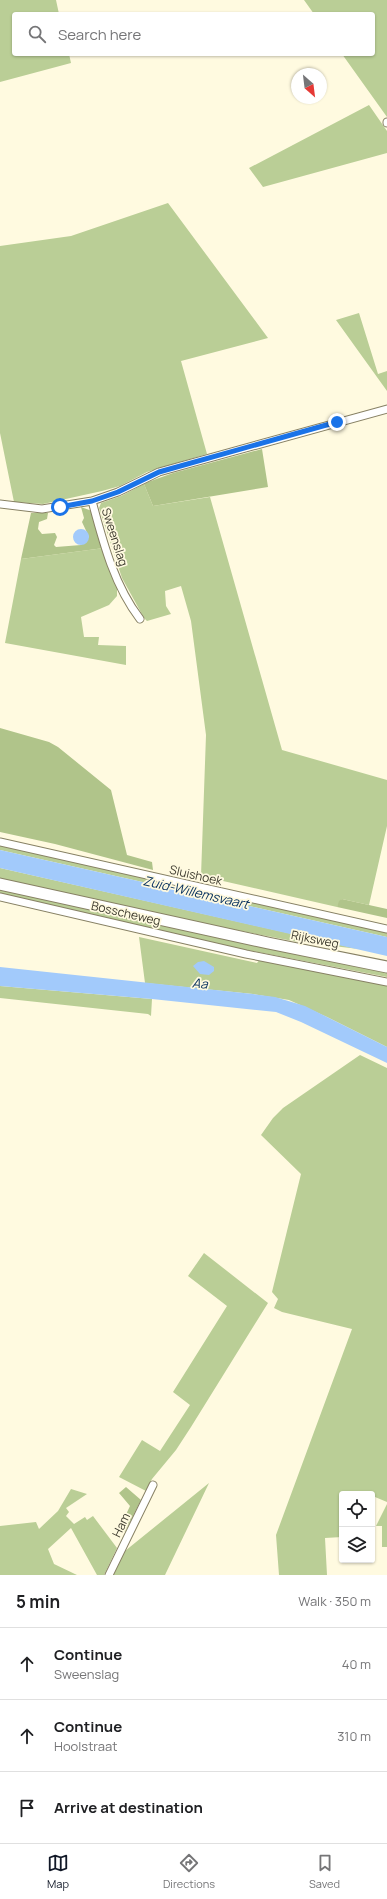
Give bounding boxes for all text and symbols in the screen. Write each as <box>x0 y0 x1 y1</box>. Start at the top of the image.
search box <box>12 12 375 56</box>
icon: search <box>26 23 48 45</box>
text: Search here <box>58 24 141 45</box>
north arrow <box>291 68 327 104</box>
route end <box>328 413 346 431</box>
route start <box>51 498 69 516</box>
street label: Sweenslag <box>98 506 132 568</box>
street label: Sluishoek <box>168 861 225 890</box>
water label: Zuid-Willemsvaart <box>141 871 252 913</box>
street label: Bosscheweg <box>90 897 162 929</box>
street label: Rijksweg <box>290 926 340 952</box>
water label: Aa <box>191 973 209 993</box>
map controls <box>339 1491 375 1563</box>
button: locate <box>339 1491 375 1527</box>
street label: Ham <box>108 1510 134 1540</box>
button: layers <box>339 1527 375 1563</box>
text: 5 min <box>16 1590 60 1613</box>
text: Walk · 350 m <box>298 1592 371 1610</box>
text: Continue <box>54 1644 122 1665</box>
icon: ahead <box>16 1653 38 1675</box>
text: 40 m <box>342 1655 371 1673</box>
text: Sweenslag <box>54 1665 119 1683</box>
text: Continue <box>54 1716 122 1737</box>
icon: ahead <box>16 1725 38 1747</box>
text: 310 m <box>337 1727 371 1745</box>
text: Hoolstraat <box>54 1737 117 1755</box>
icon: arrive <box>16 1797 38 1819</box>
text: Arrive at destination <box>54 1797 203 1818</box>
tab: Map <box>47 1852 69 1891</box>
tab: Directions <box>163 1852 215 1891</box>
tab: Saved <box>309 1852 340 1891</box>

